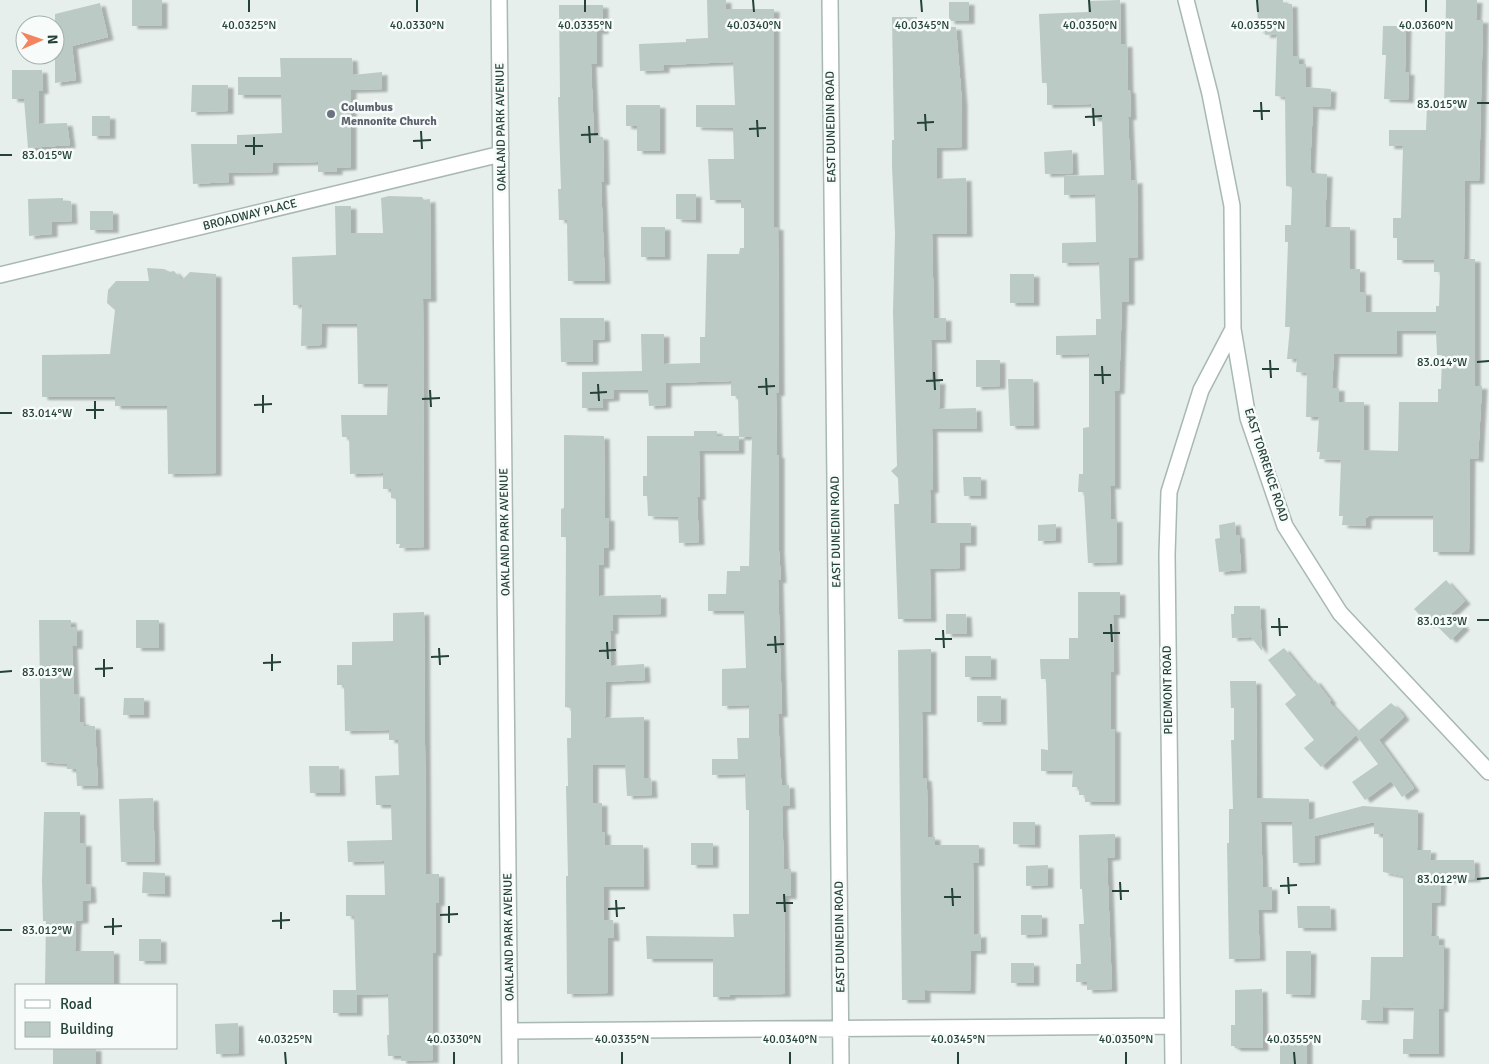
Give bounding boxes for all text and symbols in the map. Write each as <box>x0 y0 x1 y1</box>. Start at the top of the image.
north arrow <box>15 15 65 65</box>
text: 40.0325°N <box>222 18 276 33</box>
text: 40.0330°N <box>390 18 444 33</box>
text: 40.0335°N <box>558 18 612 33</box>
text: 40.0340°N <box>727 18 781 33</box>
text: 40.0345°N <box>895 18 949 33</box>
text: 40.0350°N <box>1063 18 1117 33</box>
text: 40.0355°N <box>1231 18 1285 33</box>
text: 40.0360°N <box>1399 18 1453 33</box>
text: N <box>44 34 61 45</box>
street label: OAKLAND PARK AVENUE <box>492 63 510 191</box>
street label: EAST DUNEDIN ROAD <box>823 71 839 183</box>
text: 83.015°W <box>1417 97 1467 112</box>
place label: Columbus Mennonite Church <box>341 100 437 129</box>
marker: Columbus Mennonite Church <box>325 108 337 120</box>
text: 83.015°W <box>22 148 72 163</box>
street label: BROADWAY PLACE <box>201 196 299 234</box>
text: 83.014°W <box>1417 355 1467 370</box>
text: 83.014°W <box>22 406 72 421</box>
street label: EAST TORRENCE ROAD <box>1241 406 1291 524</box>
street label: OAKLAND PARK AVENUE <box>496 468 514 596</box>
street label: EAST DUNEDIN ROAD <box>828 476 844 588</box>
text: 83.013°W <box>1417 614 1467 629</box>
street label: PIEDMONT ROAD <box>1160 645 1176 735</box>
text: 83.013°W <box>22 665 72 680</box>
text: 83.012°W <box>1417 872 1467 887</box>
street label: OAKLAND PARK AVENUE <box>500 873 518 1001</box>
street label: EAST DUNEDIN ROAD <box>832 881 848 993</box>
text: 83.012°W <box>22 923 72 938</box>
legend <box>15 984 178 1049</box>
text: Road <box>60 995 92 1013</box>
text: Building <box>60 1020 114 1038</box>
text: 40.0325°N <box>258 1032 312 1047</box>
text: 40.0330°N <box>427 1032 481 1047</box>
text: 40.0335°N <box>595 1032 649 1047</box>
text: 40.0340°N <box>763 1032 817 1047</box>
text: 40.0345°N <box>931 1032 985 1047</box>
text: 40.0350°N <box>1099 1032 1153 1047</box>
text: 40.0355°N <box>1267 1032 1321 1047</box>

